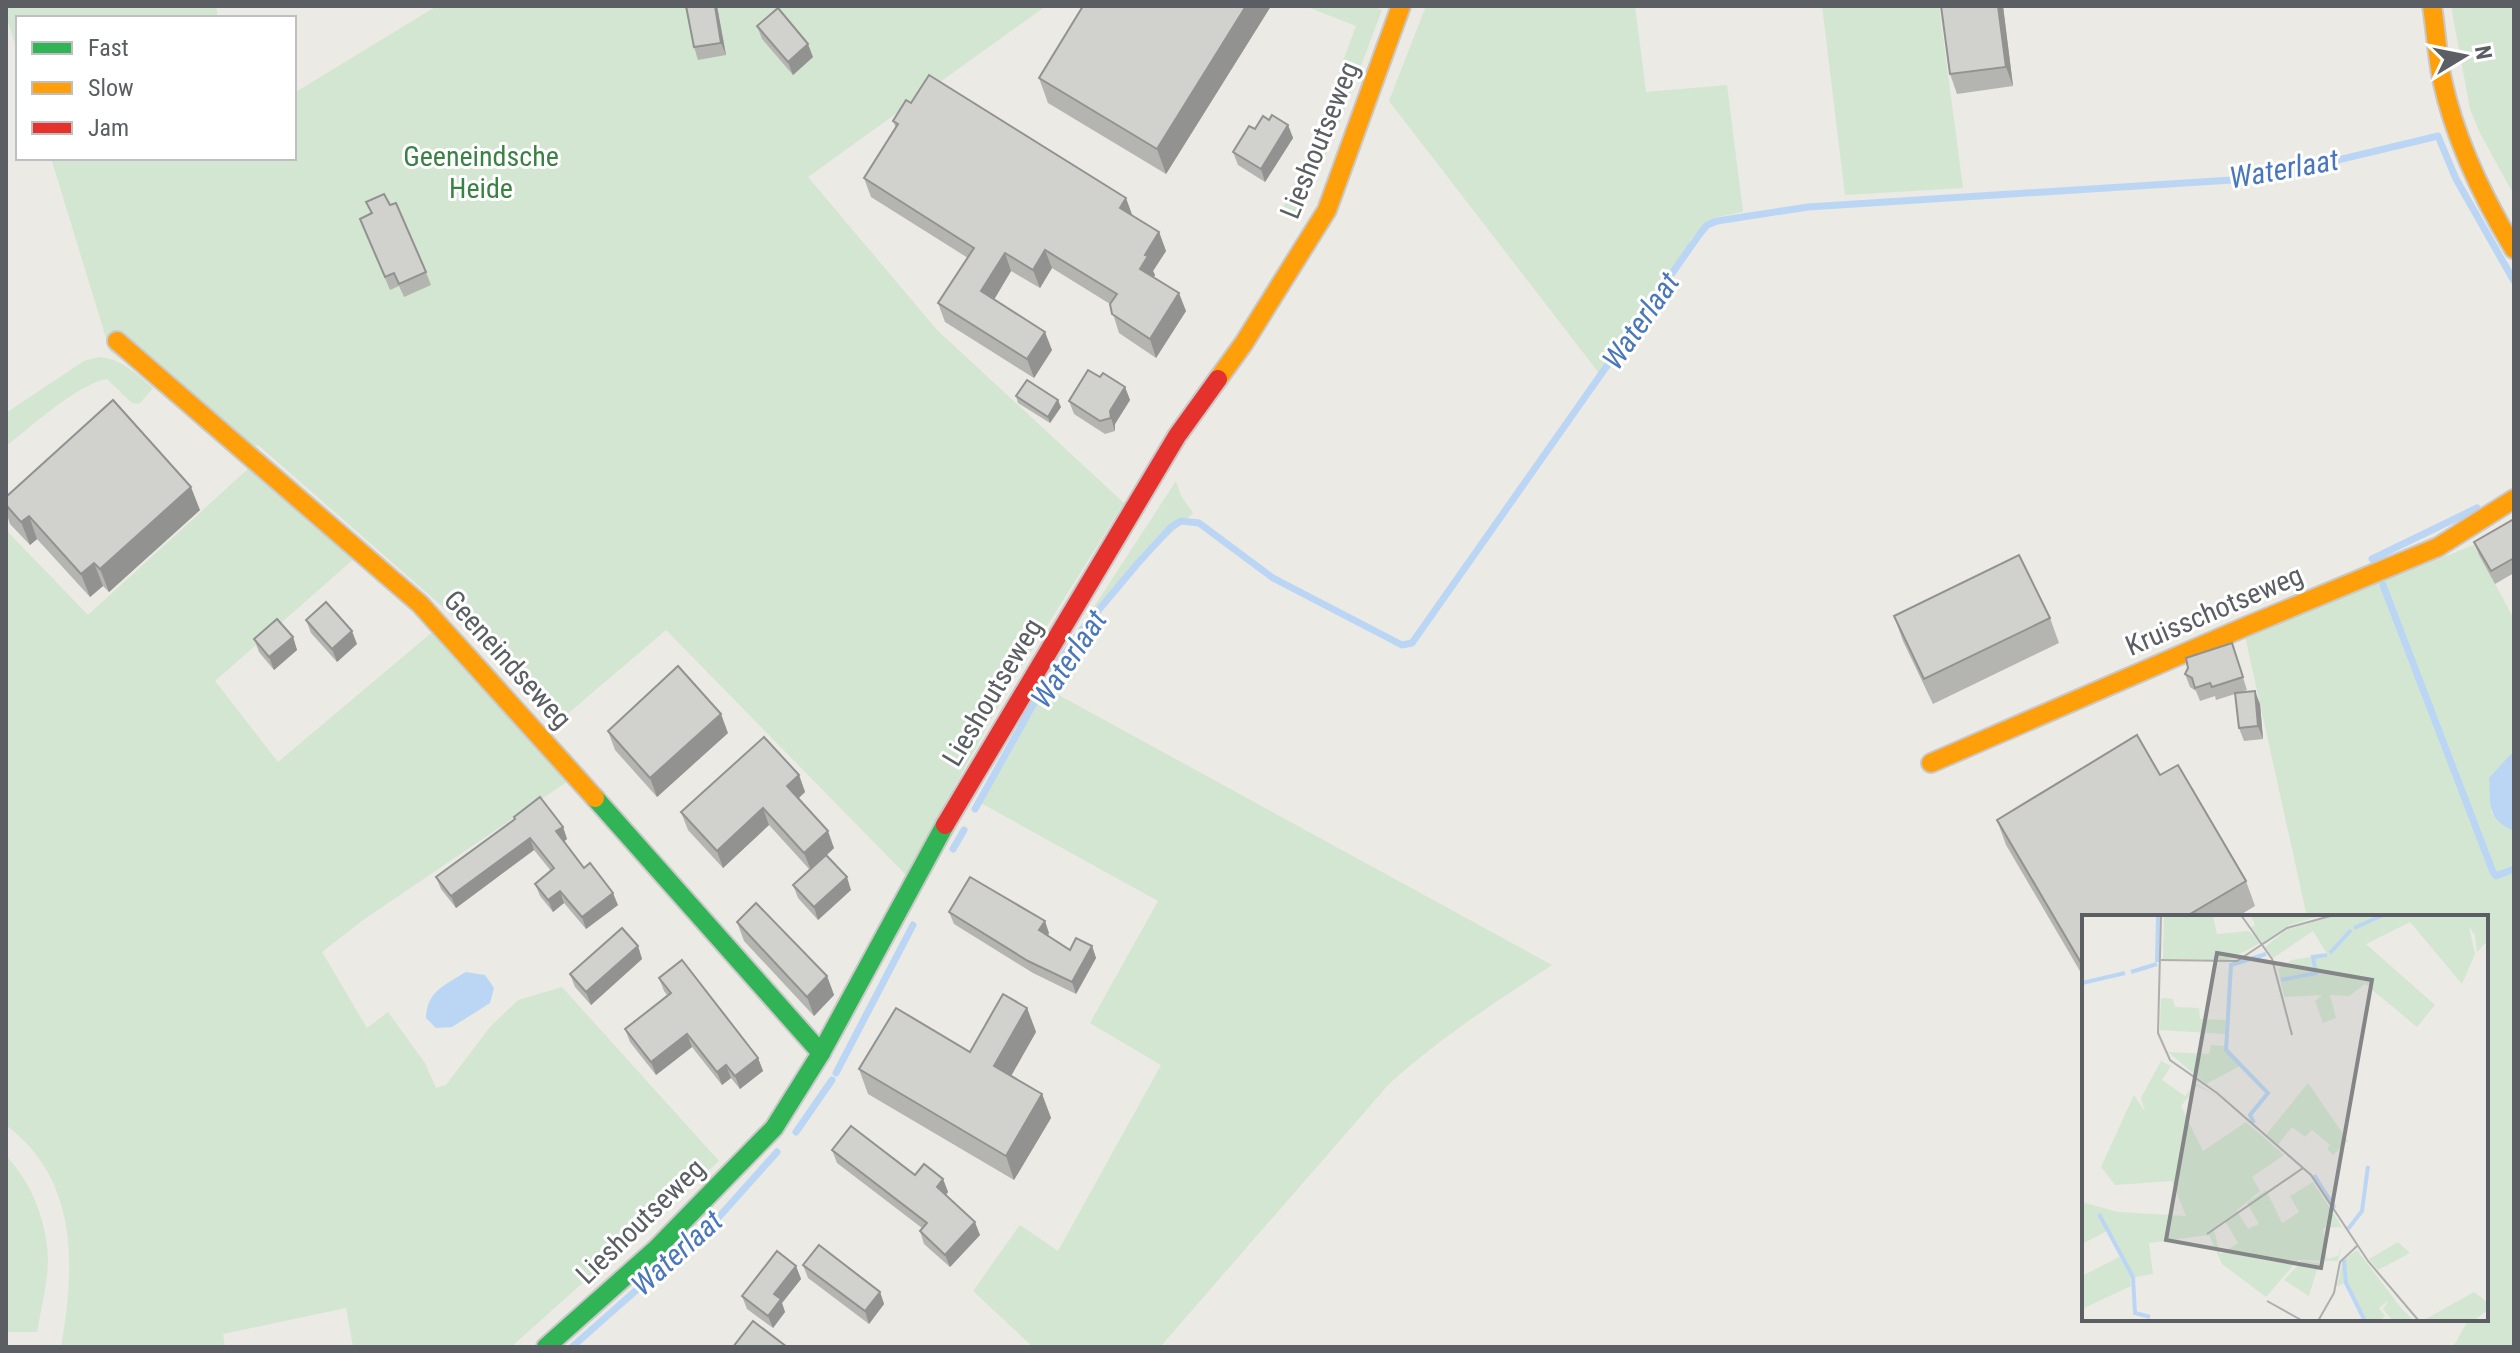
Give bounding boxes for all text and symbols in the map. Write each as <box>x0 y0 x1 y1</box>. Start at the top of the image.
legend <box>16 16 296 160</box>
north arrow <box>2424 16 2504 96</box>
text: Fast <box>88 34 129 62</box>
text: N <box>2470 44 2497 61</box>
street label: Lieshoutseweg <box>1273 57 1366 223</box>
text: Slow <box>88 74 134 102</box>
text: Jam <box>88 114 129 142</box>
park label: Geeneindsche Heide <box>403 140 559 205</box>
water label: Waterlaat <box>2227 142 2341 195</box>
water label: Waterlaat <box>1595 265 1687 376</box>
street label: Kruisschotseweg <box>2121 558 2308 663</box>
street label: Geeneindseweg <box>437 583 578 735</box>
water label: Waterlaat <box>1023 603 1114 714</box>
street label: Lieshoutseweg <box>936 613 1049 772</box>
inset map <box>2082 915 2488 1321</box>
street label: Lieshoutseweg <box>569 1152 712 1291</box>
water label: Waterlaat <box>624 1203 730 1302</box>

